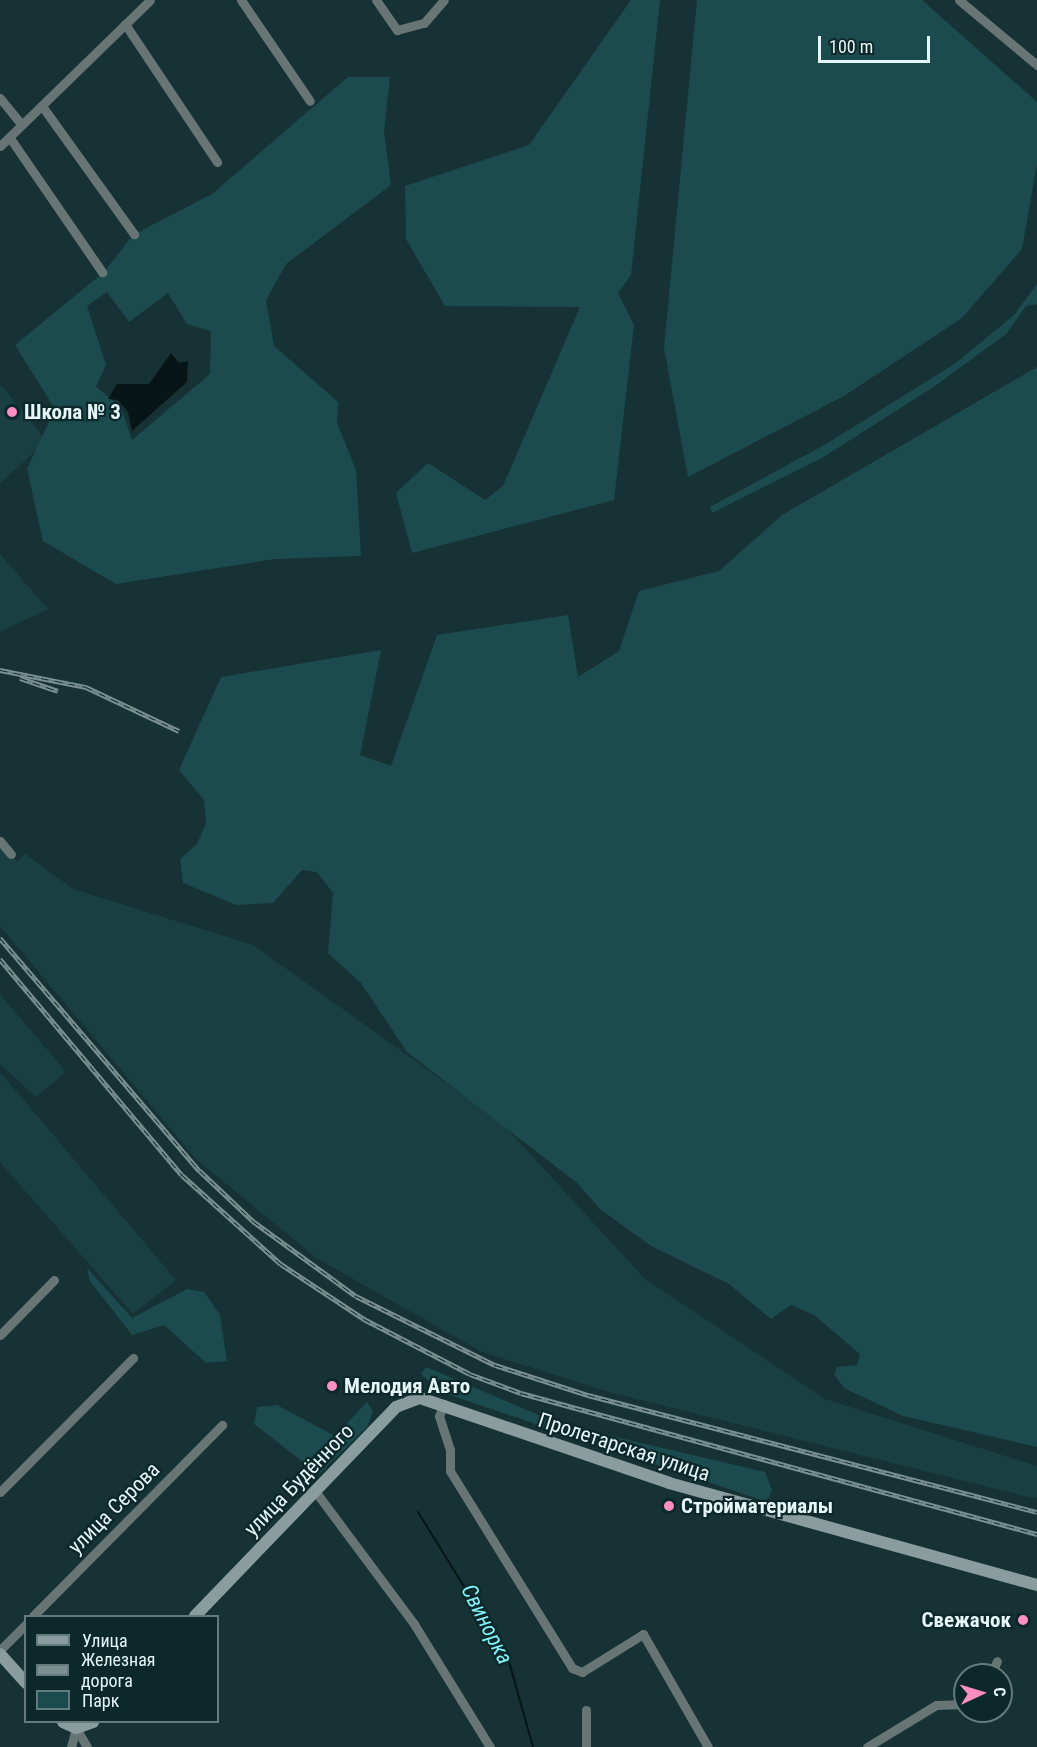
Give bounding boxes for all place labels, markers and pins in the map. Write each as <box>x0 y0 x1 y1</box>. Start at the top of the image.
place label: Школа № 3 <box>24 399 121 425</box>
marker: Школа № 3 <box>5 405 19 419</box>
place label: Мелодия Авто <box>344 1373 470 1399</box>
marker: Мелодия Авто <box>325 1379 339 1393</box>
place label: Стройматериалы <box>681 1493 833 1519</box>
marker: Стройматериалы <box>662 1499 676 1513</box>
place label: Свежачок <box>922 1607 1011 1633</box>
marker: Свежачок <box>1016 1613 1030 1627</box>

